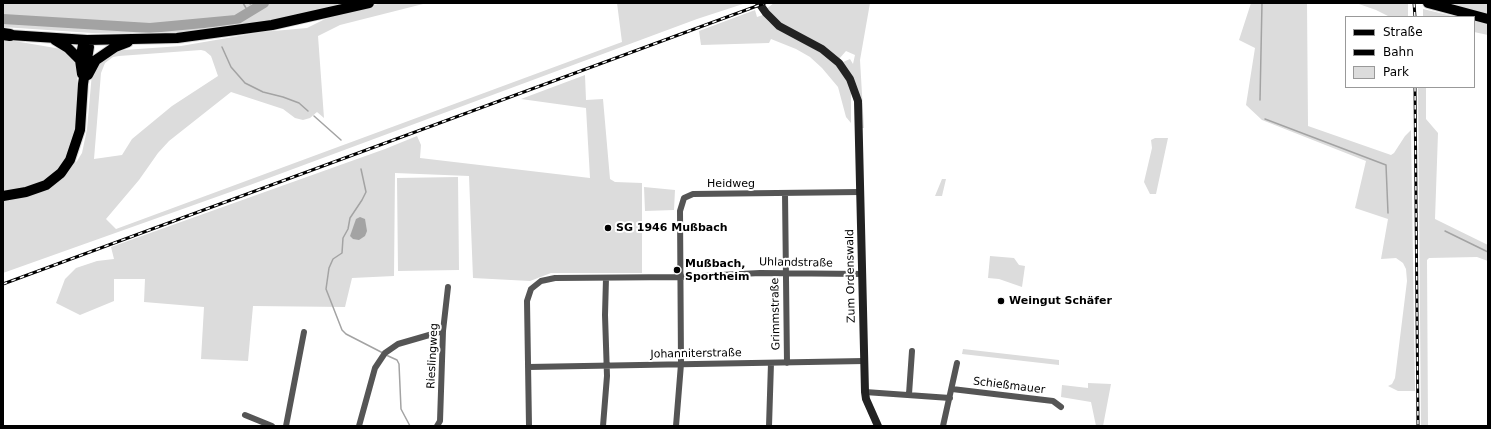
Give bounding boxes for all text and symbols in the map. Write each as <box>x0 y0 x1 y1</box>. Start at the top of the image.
legend <box>1345 16 1475 88</box>
text: Straße <box>1383 25 1423 39</box>
text: Bahn <box>1383 45 1414 59</box>
text: Park <box>1383 65 1409 79</box>
street label: Heidweg <box>707 177 755 191</box>
place label: SG 1946 Mußbach <box>616 221 728 235</box>
marker: SG 1946 Mußbach <box>603 223 613 233</box>
street label: Zum Ordenswald <box>844 229 858 323</box>
street label: Uhlandstraße <box>759 256 833 270</box>
place label: Mußbach, Sportheim <box>685 257 750 283</box>
marker: Mußbach, Sportheim <box>672 265 682 275</box>
street label: Grimmstraße <box>769 278 783 350</box>
place label: Weingut Schäfer <box>1009 294 1112 308</box>
marker: Weingut Schäfer <box>996 296 1006 306</box>
street label: Rieslingweg <box>425 323 441 389</box>
street label: Johanniterstraße <box>650 347 742 361</box>
street label: Schießmauer <box>972 375 1046 397</box>

